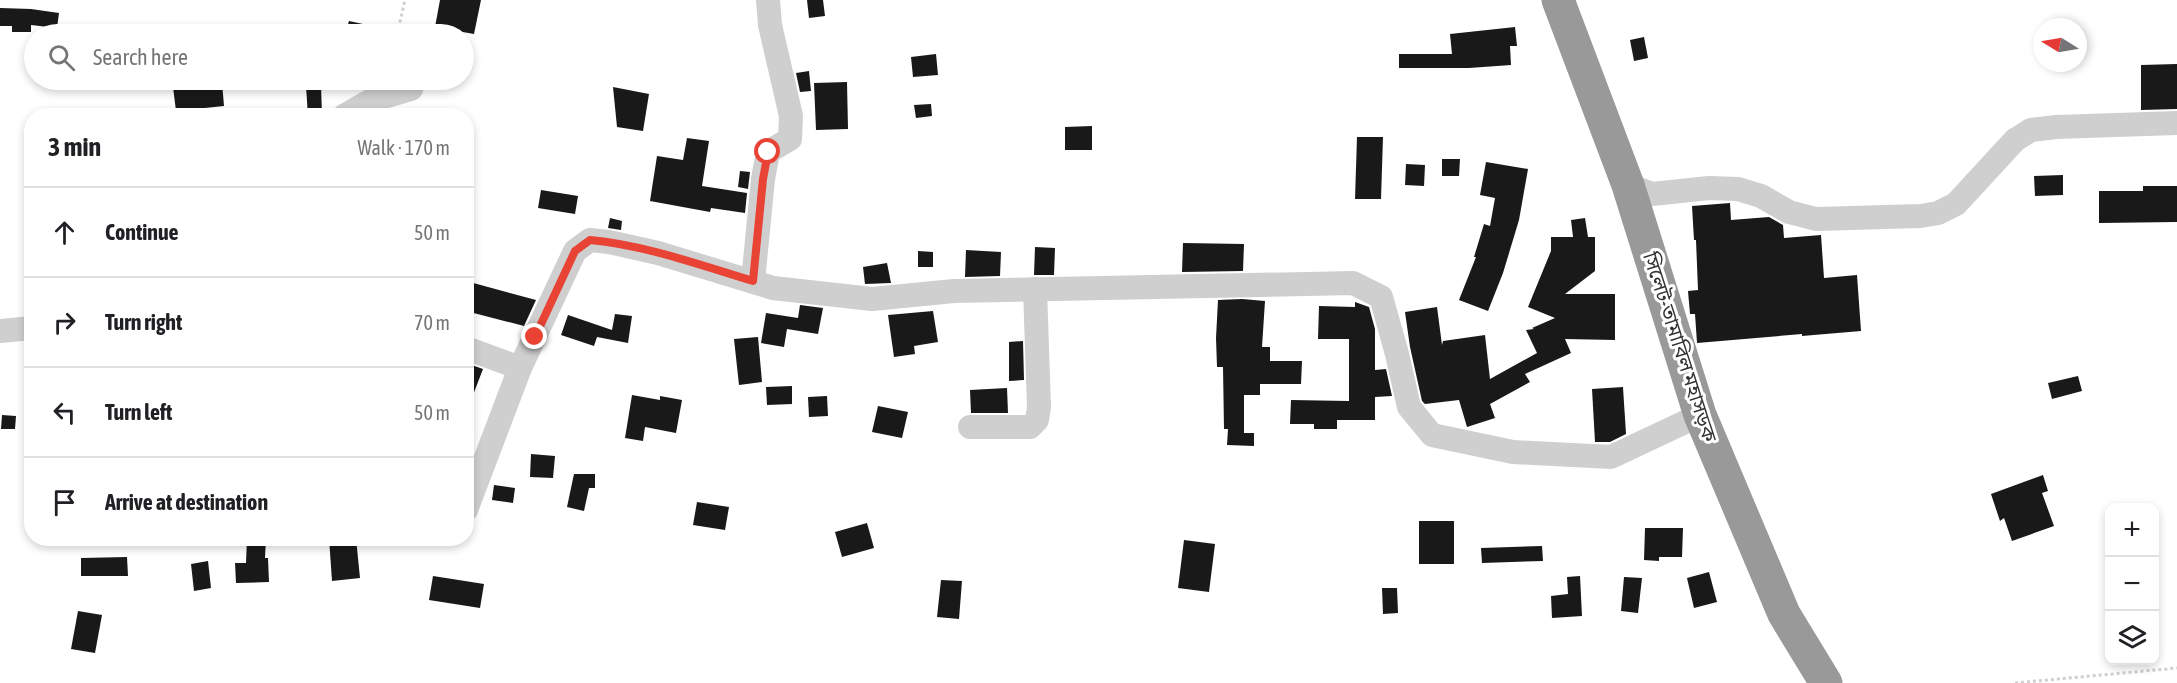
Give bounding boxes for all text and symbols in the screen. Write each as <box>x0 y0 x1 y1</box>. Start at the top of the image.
north arrow <box>2033 18 2087 72</box>
search box <box>24 24 474 90</box>
icon: search <box>45 41 78 74</box>
text: Search here <box>93 44 188 70</box>
text: 3 min <box>48 132 101 162</box>
text: Walk · 170 m <box>358 136 450 159</box>
route start <box>754 138 780 164</box>
icon: ahead <box>48 216 81 249</box>
text: Continue <box>105 219 179 245</box>
text: 50 m <box>414 221 450 244</box>
street label: সিলেট-তামাবিল মহাসড়ক <box>1639 248 1722 445</box>
icon: right <box>48 306 81 339</box>
text: Turn right <box>105 309 182 335</box>
text: 70 m <box>414 311 450 334</box>
route end <box>521 323 547 349</box>
icon: left <box>48 396 81 429</box>
text: Turn left <box>105 399 172 425</box>
text: 50 m <box>414 401 450 424</box>
icon: arrive <box>48 486 81 519</box>
text: Arrive at destination <box>105 489 268 515</box>
map controls <box>2105 503 2159 665</box>
button: + <box>2105 503 2159 557</box>
button: − <box>2105 557 2159 611</box>
button: layers <box>2105 611 2159 665</box>

